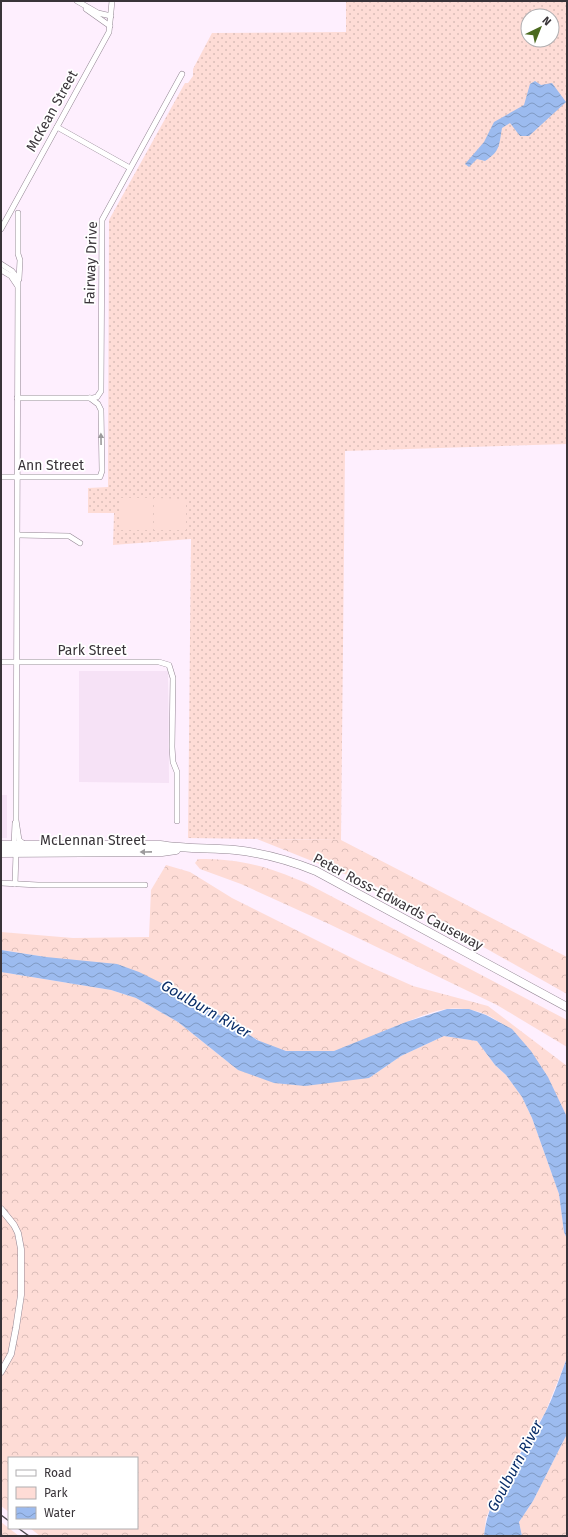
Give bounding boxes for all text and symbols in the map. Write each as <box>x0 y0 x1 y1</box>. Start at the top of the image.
north arrow <box>520 8 560 48</box>
text: N <box>539 14 554 28</box>
street label: McKean Street <box>23 66 82 155</box>
street label: Fairway Drive <box>81 221 101 305</box>
one-way arrow <box>98 433 105 445</box>
street label: Ann Street <box>18 457 85 474</box>
street label: Park Street <box>57 642 128 659</box>
street label: McLennan Street <box>40 832 147 849</box>
one-way arrow <box>140 849 152 856</box>
street label: Peter Ross-Edwards Causeway <box>310 850 486 954</box>
water label: Goulburn River <box>158 976 255 1043</box>
water label: Goulburn River <box>483 1416 547 1515</box>
legend <box>8 1457 138 1529</box>
text: Road <box>44 1466 72 1480</box>
text: Park <box>44 1486 68 1500</box>
text: Water <box>44 1506 76 1520</box>

